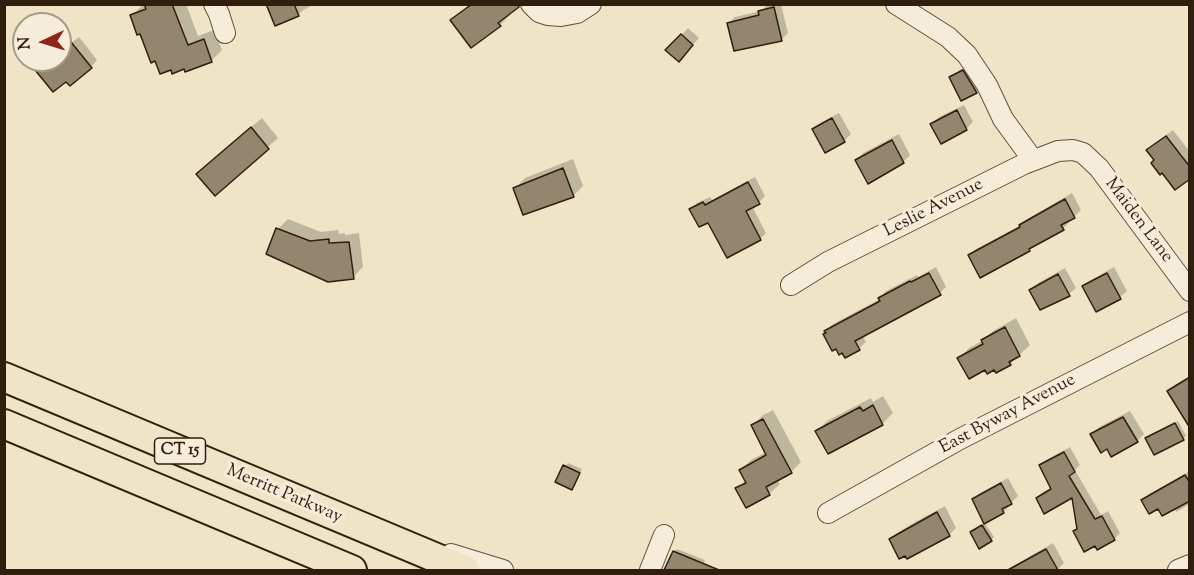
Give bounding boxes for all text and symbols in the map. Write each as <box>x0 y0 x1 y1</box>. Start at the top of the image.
north arrow <box>12 12 72 72</box>
text: N <box>14 36 37 50</box>
street label: Maiden Lane <box>1099 174 1177 268</box>
street label: Leslie Avenue <box>881 175 987 243</box>
street label: East Byway Avenue <box>936 370 1080 460</box>
road number: CT 15 <box>154 438 206 464</box>
street label: Merritt Parkway <box>223 461 345 529</box>

